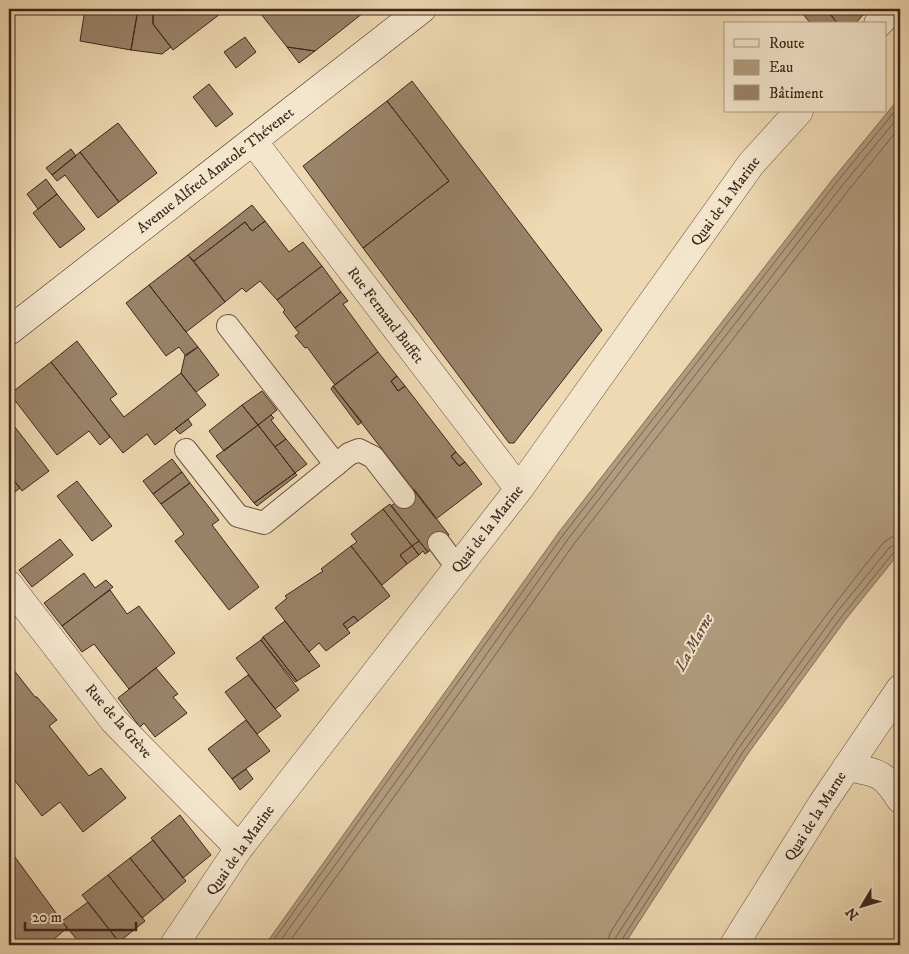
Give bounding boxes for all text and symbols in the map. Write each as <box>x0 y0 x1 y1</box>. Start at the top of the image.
legend <box>724 22 886 112</box>
text: Route <box>769 34 804 53</box>
text: Eau <box>769 58 793 77</box>
text: Bâtiment <box>769 84 824 103</box>
street label: Avenue Alfred Anatole Thévenet <box>133 103 298 238</box>
street label: Quai de la Marine <box>686 153 764 250</box>
street label: Rue Fernand Buffet <box>343 263 428 368</box>
street label: Quai de la Marine <box>447 482 528 577</box>
water label: La Marne <box>670 610 718 675</box>
street label: Rue de la Grève <box>81 680 156 763</box>
street label: Quai de la Marne <box>780 768 851 865</box>
street label: Quai de la Marine <box>202 801 279 899</box>
north arrow <box>836 882 886 932</box>
scale bar <box>25 899 136 931</box>
text: N <box>842 903 863 923</box>
text: 20 m <box>32 908 62 927</box>

